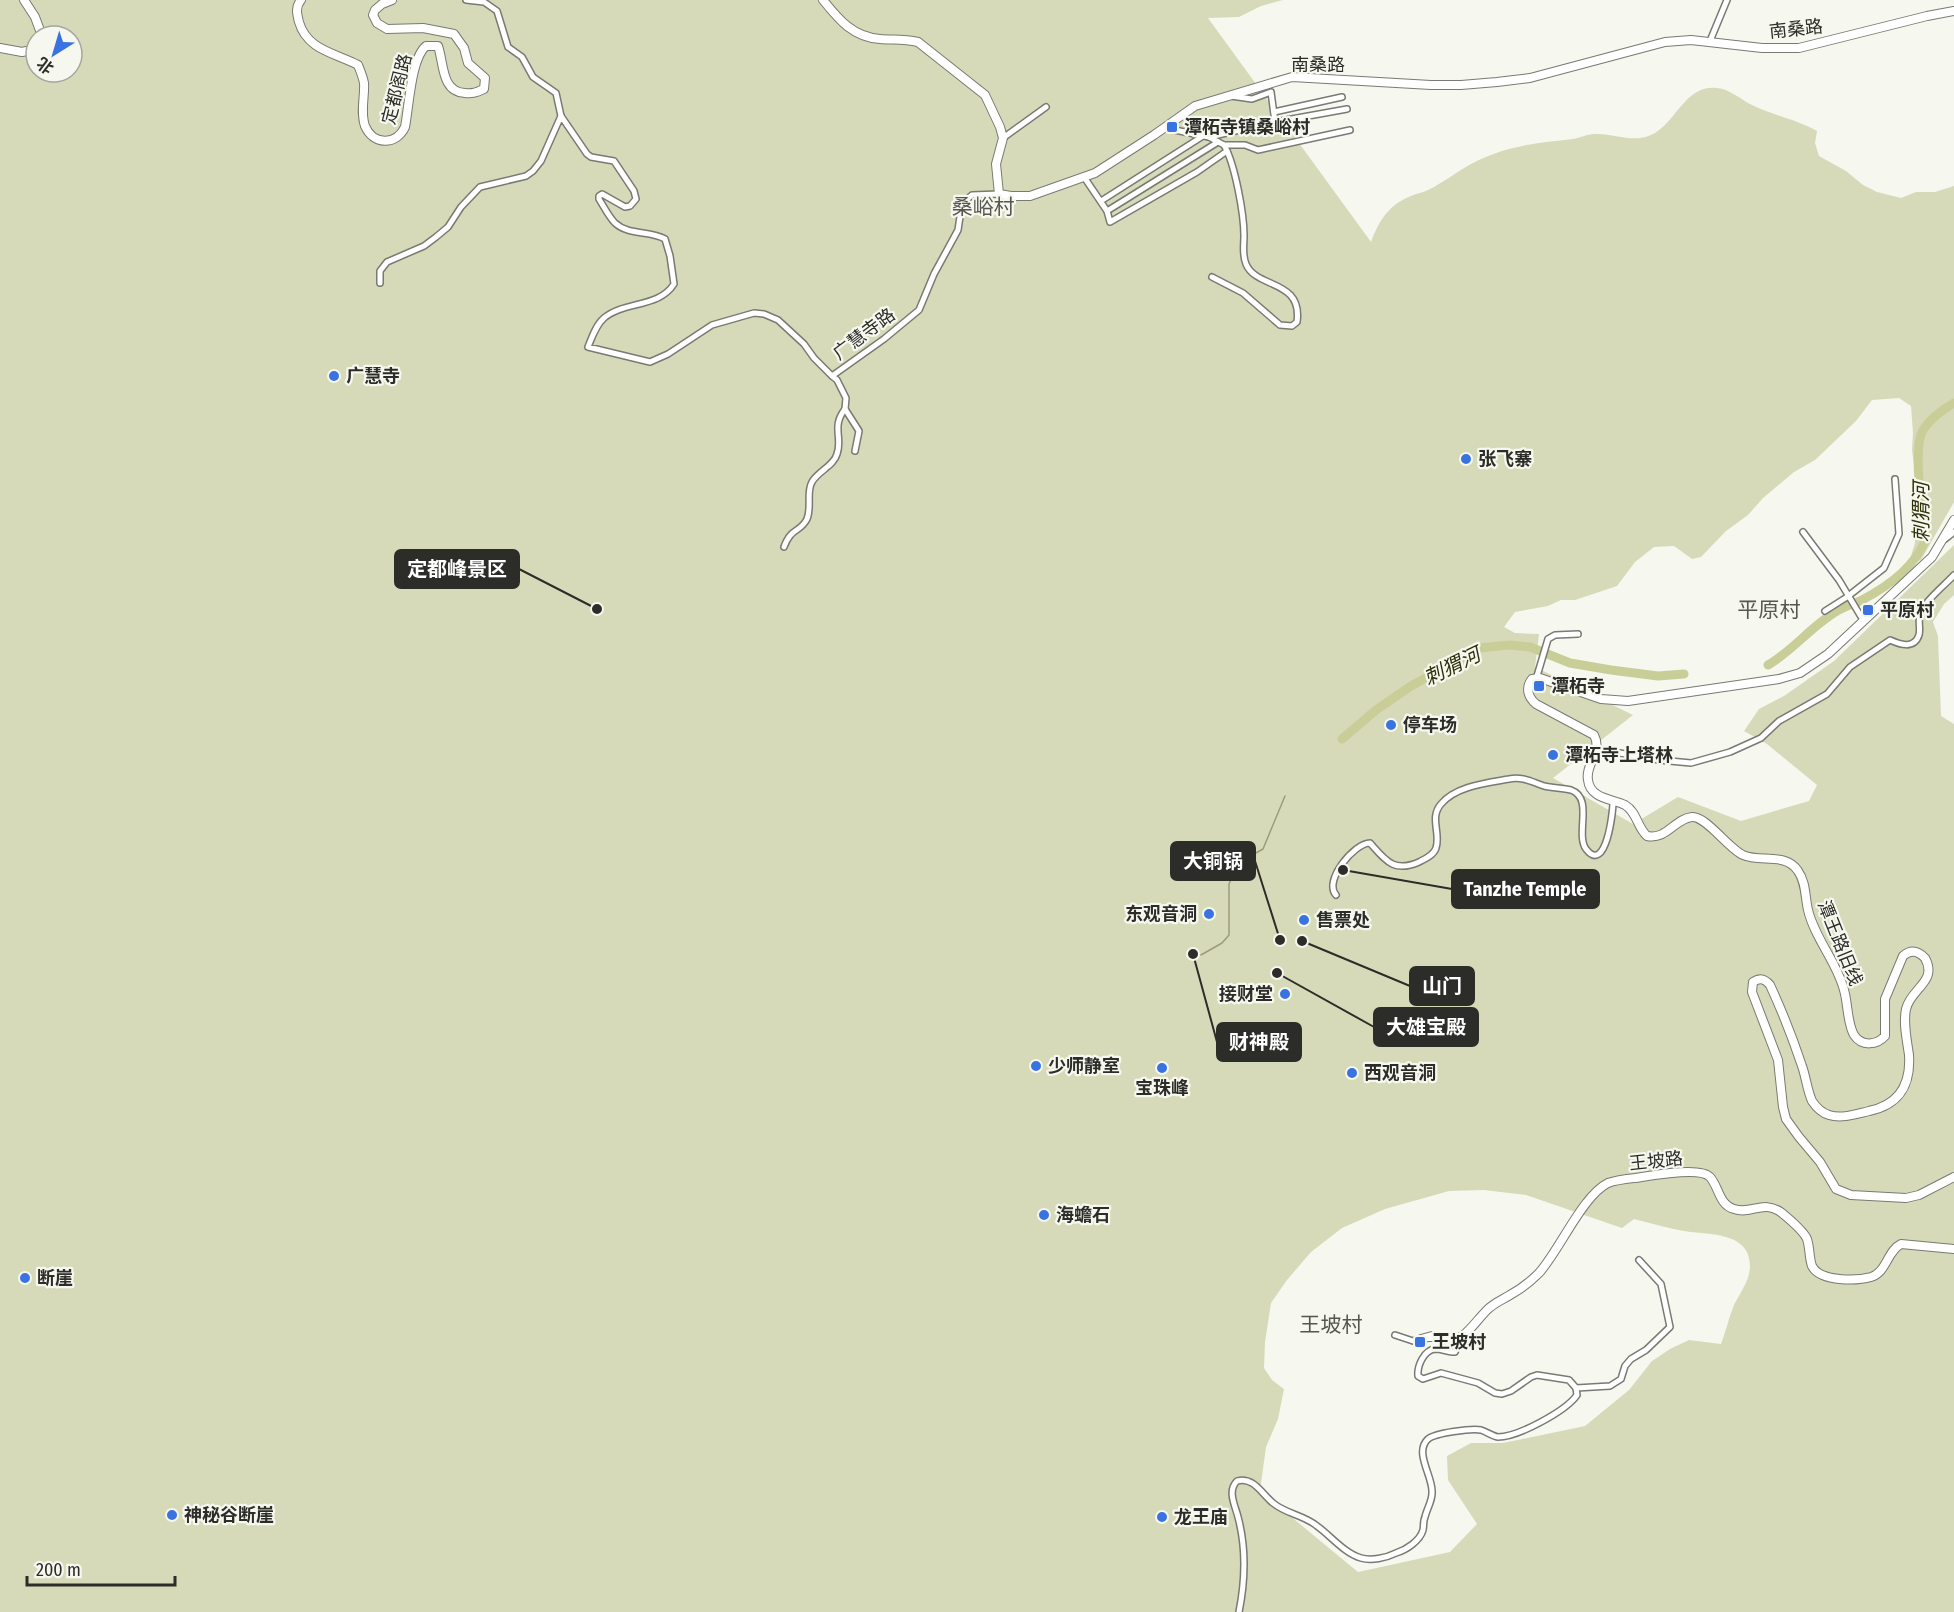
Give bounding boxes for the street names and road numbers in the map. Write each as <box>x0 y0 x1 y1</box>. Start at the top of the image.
street label: 南桑路 <box>1768 15 1824 43</box>
street label: 定都阁路 <box>378 51 416 127</box>
street label: 南桑路 <box>1291 54 1345 76</box>
street label: 广慧寺路 <box>829 304 899 364</box>
street label: 潭王路旧线 <box>1813 897 1867 989</box>
street label: 王坡路 <box>1628 1147 1684 1175</box>

